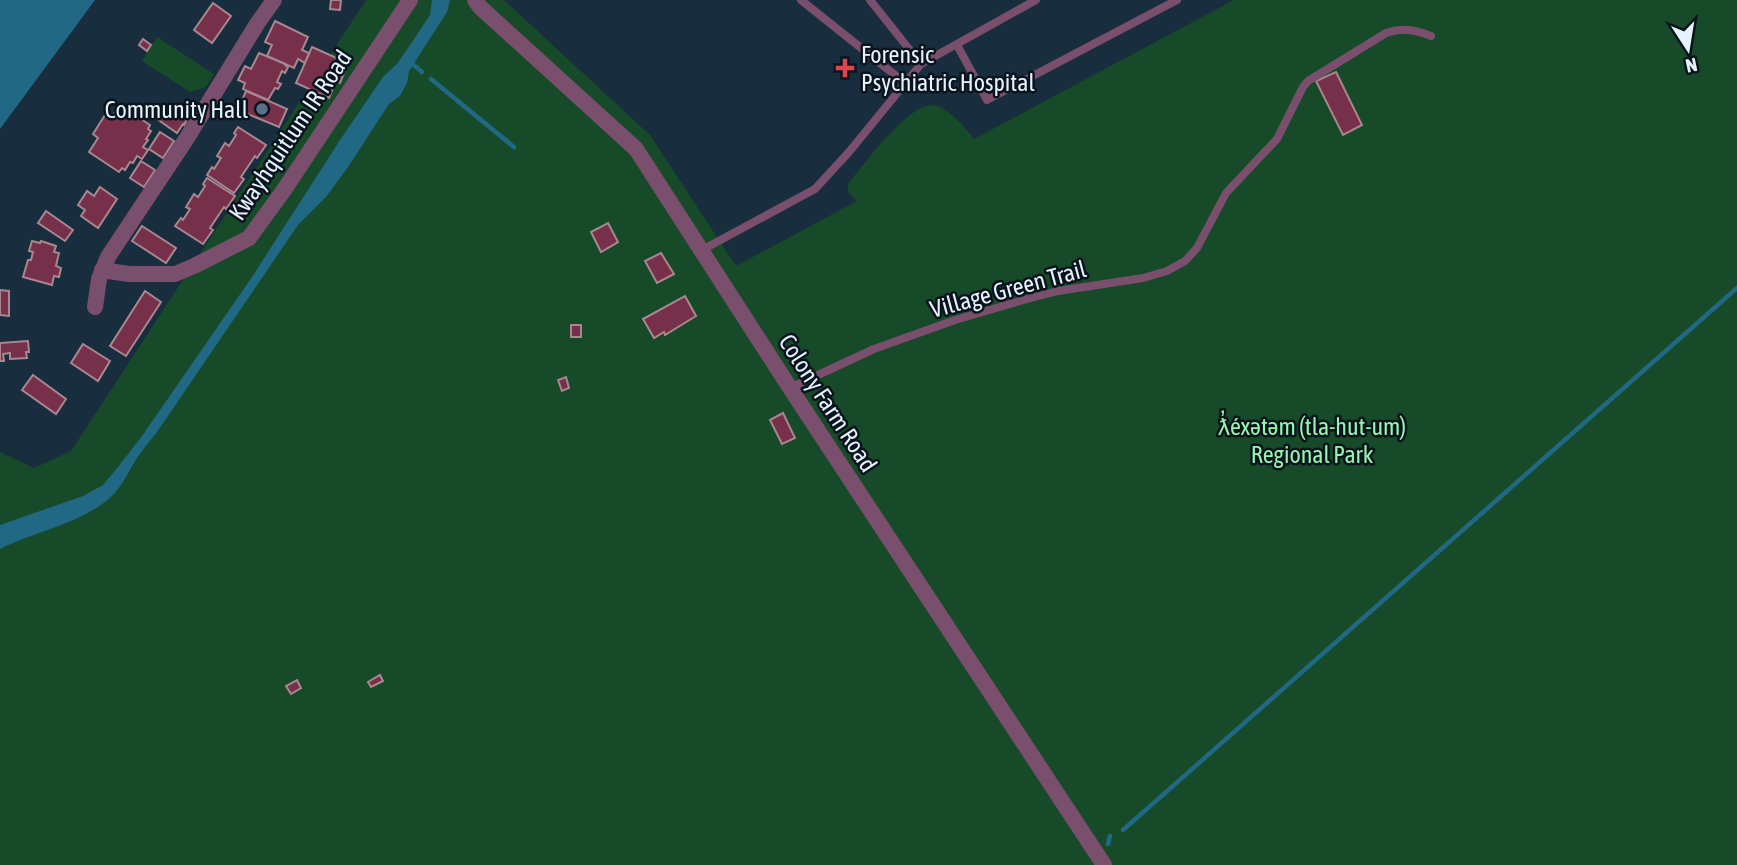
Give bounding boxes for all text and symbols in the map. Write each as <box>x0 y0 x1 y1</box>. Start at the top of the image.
north arrow <box>1653 14 1723 84</box>
place label: Forensic Psychiatric Hospital <box>861 41 1035 96</box>
street label: Kwayhquitlum IR Road <box>223 45 357 225</box>
text: N <box>1684 54 1699 78</box>
marker: Forensic Psychiatric Hospital <box>835 58 855 78</box>
place label: Community Hall <box>105 96 249 123</box>
marker: Community Hall <box>254 101 270 117</box>
street label: Village Green Trail <box>927 255 1090 323</box>
street label: Colony Farm Road <box>774 329 882 477</box>
park label: ƛ̓éxətəm (tla-hut-um) Regional Park <box>1218 410 1406 468</box>

